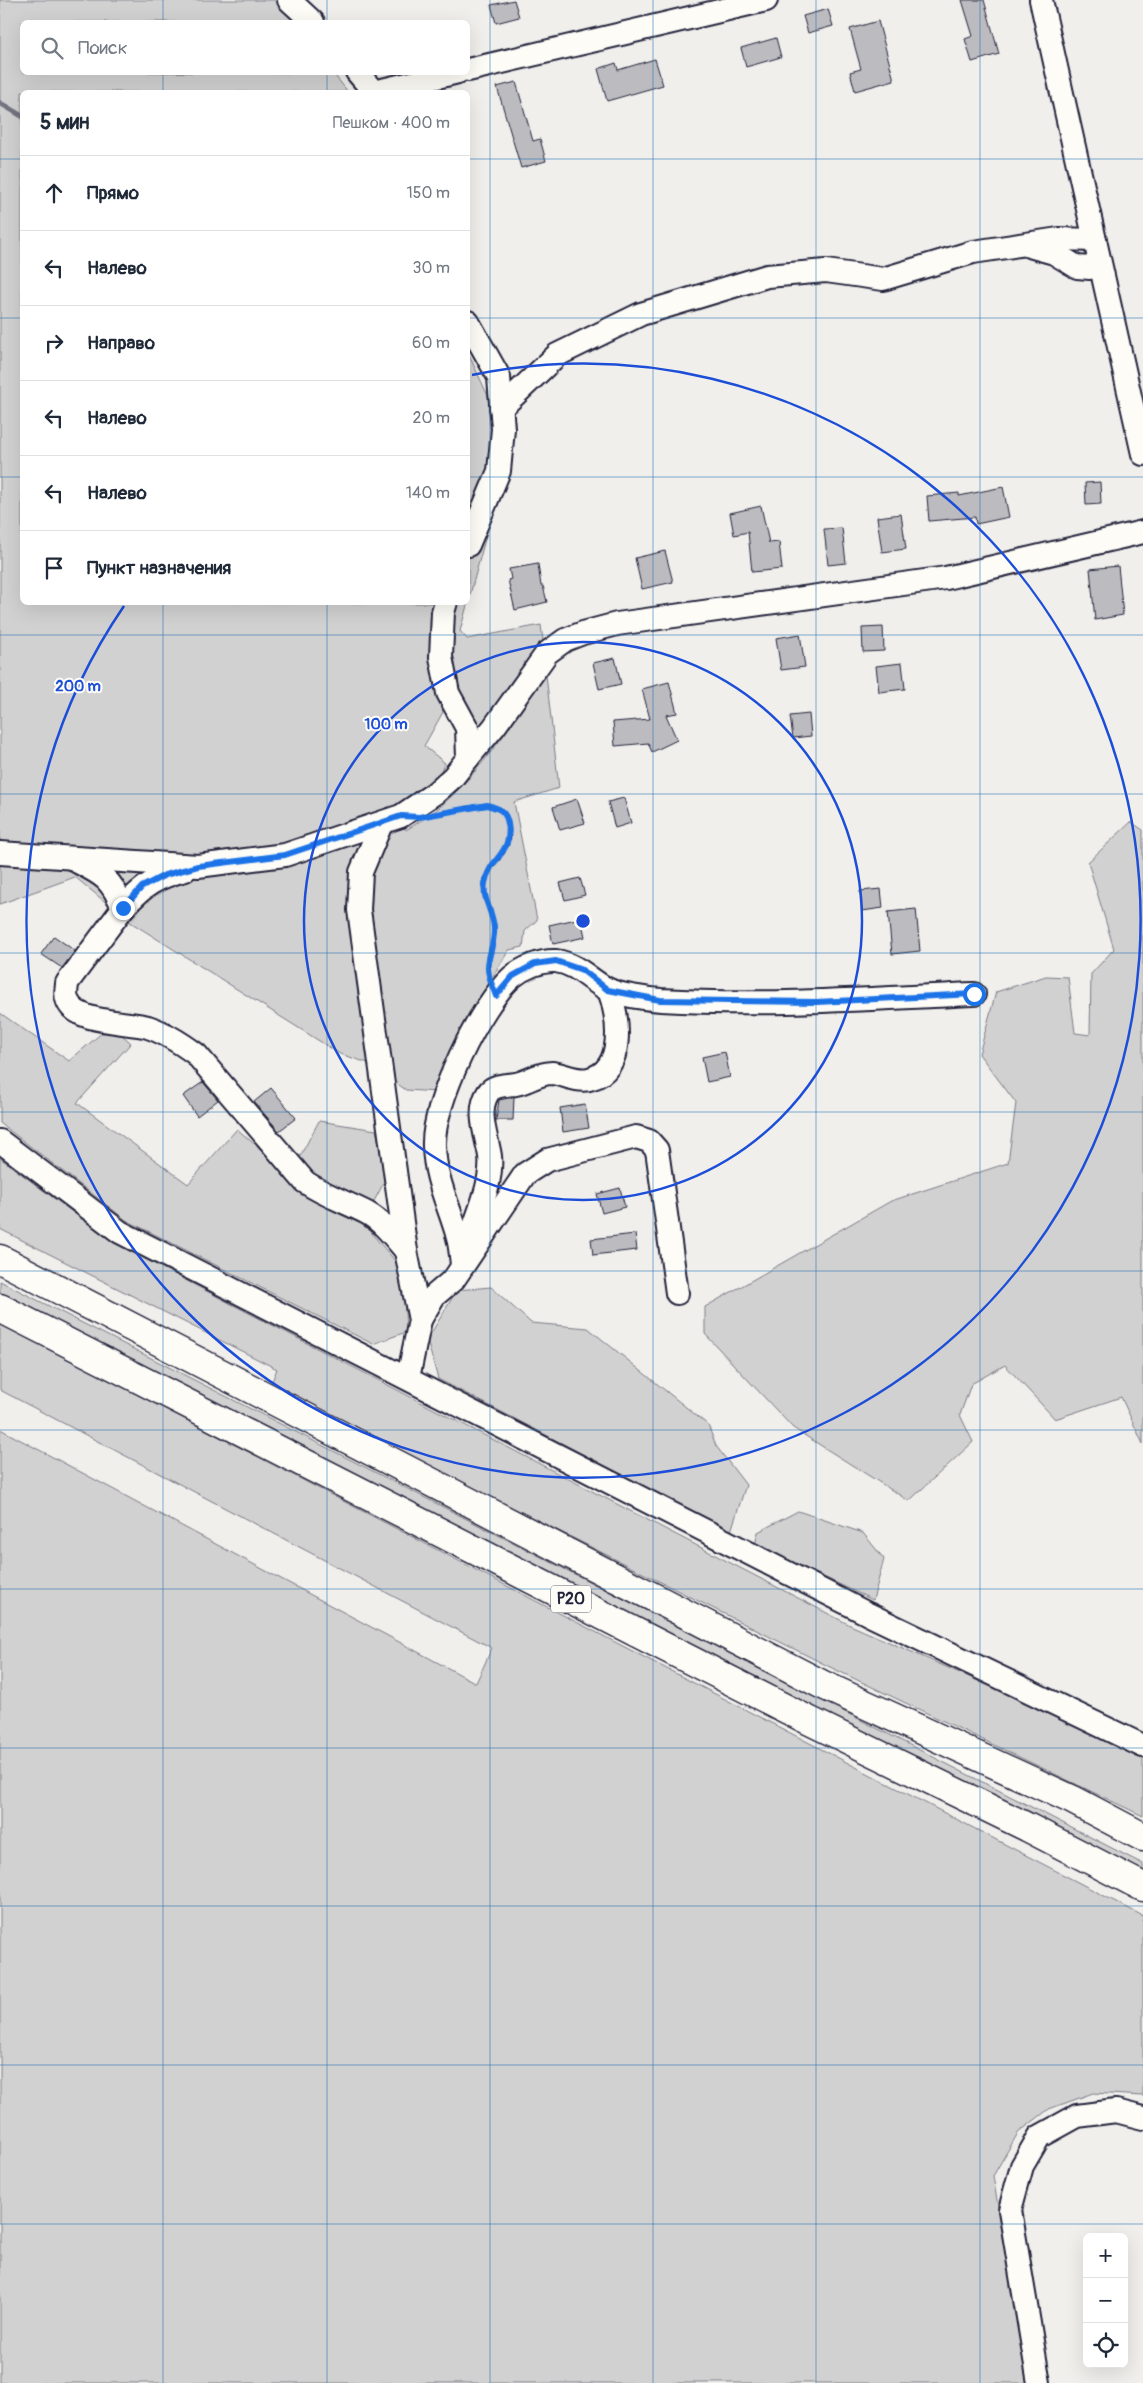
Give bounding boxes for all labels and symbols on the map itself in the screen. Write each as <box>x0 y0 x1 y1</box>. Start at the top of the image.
text: 200 m <box>55 677 101 696</box>
text: 100 m <box>365 715 407 734</box>
route end <box>112 897 135 920</box>
centre of rings <box>574 912 592 930</box>
route start <box>963 983 986 1006</box>
road number: Р20 <box>551 1586 591 1612</box>

